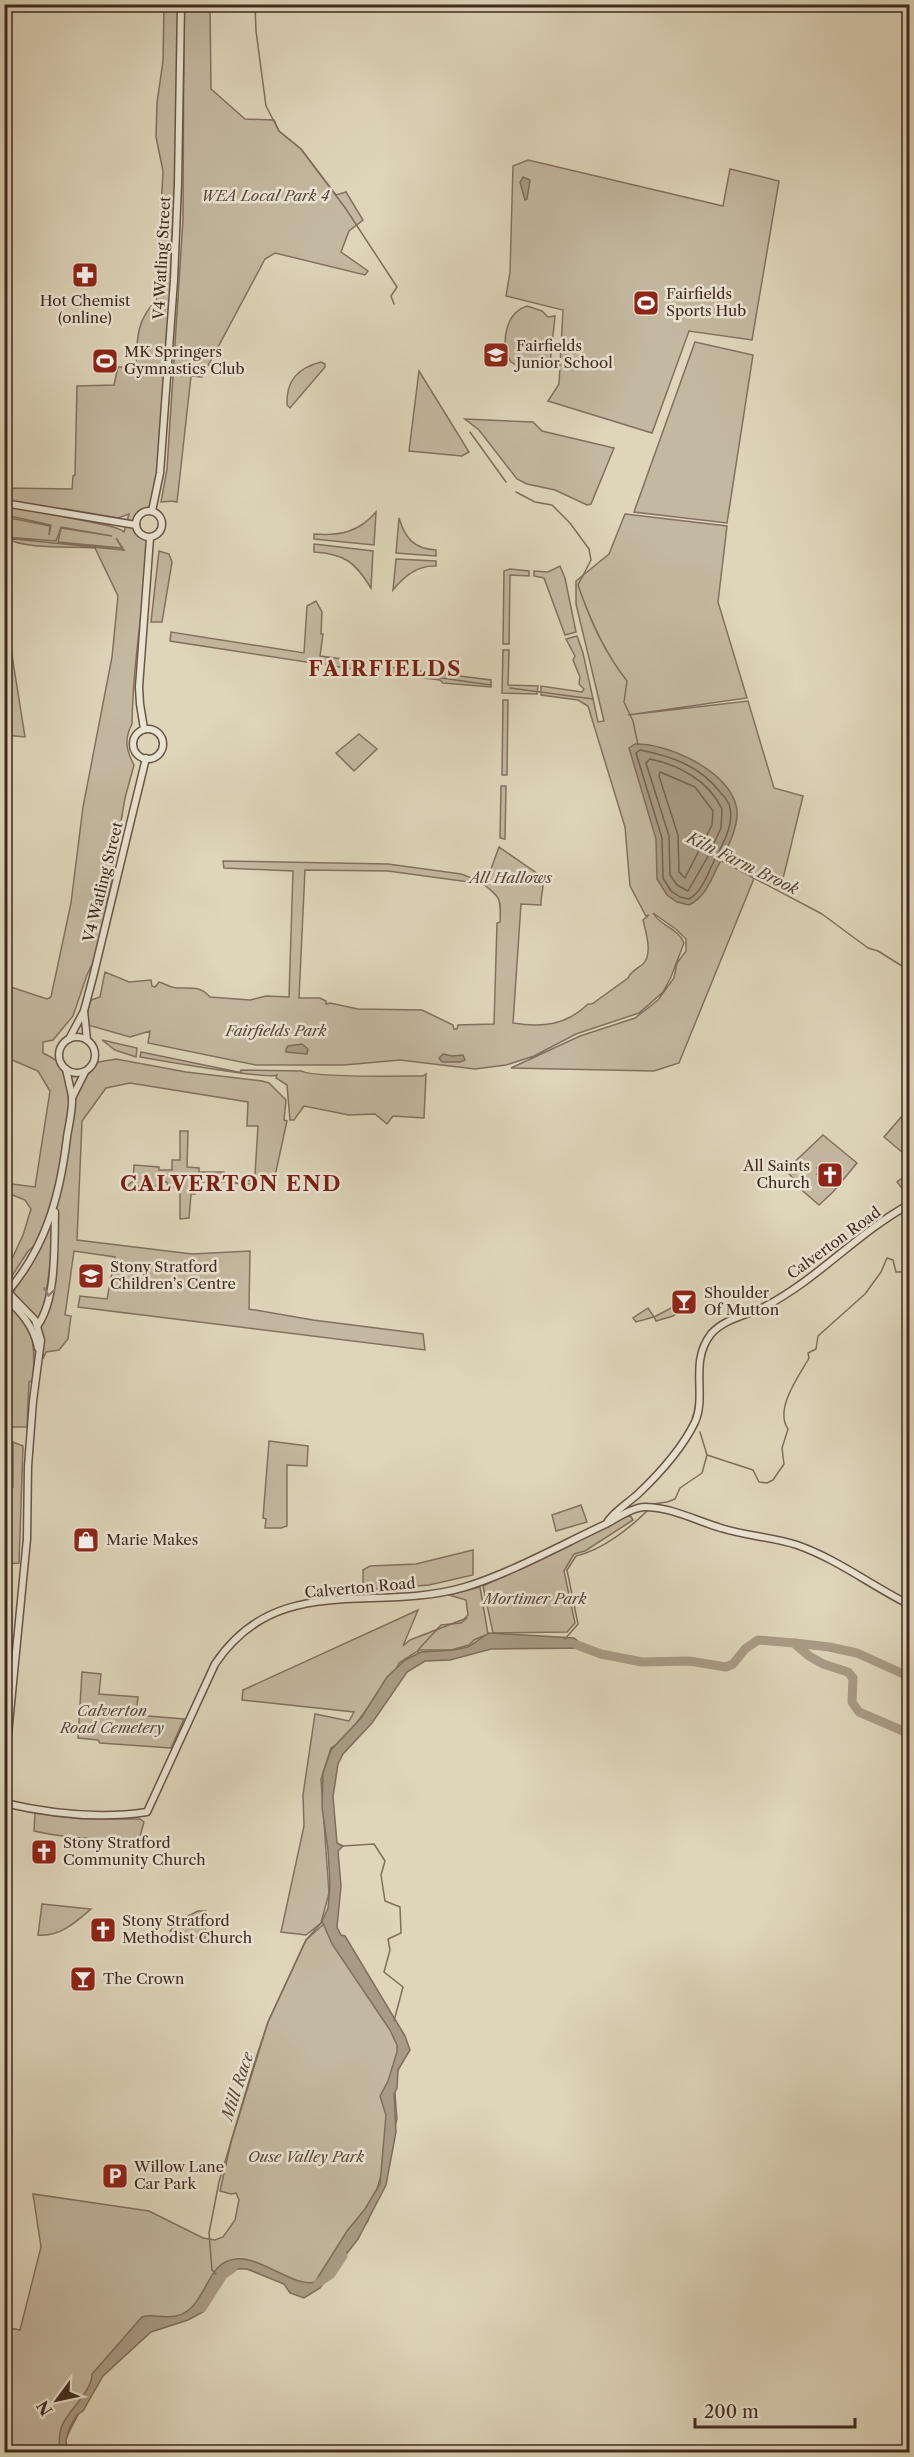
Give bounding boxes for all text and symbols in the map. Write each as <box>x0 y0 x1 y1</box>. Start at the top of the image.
park label: WEA Local Park 4 <box>201 186 331 205</box>
street label: V4 Watling Street <box>149 195 174 321</box>
pharmacy icon: Hot Chemist (online) <box>70 260 100 290</box>
place label: Fairfields Sports Hub <box>666 284 746 320</box>
sports icon: Fairfields Sports Hub <box>631 288 661 318</box>
place label: Hot Chemist (online) <box>40 291 131 327</box>
place label: Fairfields Junior School <box>514 336 613 372</box>
school or university icon: Fairfields Junior School <box>481 340 511 370</box>
place label: MK Springers Gymnastics Club <box>124 342 245 378</box>
sports icon: MK Springers Gymnastics Club <box>90 346 120 376</box>
district label: FAIRFIELDS <box>308 656 462 681</box>
street label: V4 Watling Street <box>78 819 127 945</box>
water label: Kiln Farm Brook <box>682 826 803 899</box>
park label: All Hallows <box>468 868 553 887</box>
park label: Fairfields Park <box>225 1021 327 1040</box>
place label: All Saints Church <box>742 1156 811 1192</box>
church icon: All Saints Church <box>815 1160 845 1190</box>
district label: CALVERTON END <box>120 1171 342 1196</box>
street label: Calverton Road <box>783 1202 884 1283</box>
place label: Stony Stratford Children’s Centre <box>110 1257 236 1293</box>
school or university icon: Stony Stratford Children’s Centre <box>76 1261 106 1291</box>
place label: Shoulder Of Mutton <box>704 1283 780 1319</box>
one-way arrow <box>44 1287 56 1296</box>
bar icon: Shoulder Of Mutton <box>669 1287 699 1317</box>
shop icon: Marie Makes <box>71 1525 101 1555</box>
place label: Marie Makes <box>106 1530 198 1549</box>
street label: Calverton Road <box>304 1573 416 1602</box>
park label: Mortimer Park <box>482 1589 587 1608</box>
park label: Calverton Road Cemetery <box>59 1701 165 1737</box>
place label: Stony Stratford Community Church <box>63 1833 206 1869</box>
church icon: Stony Stratford Community Church <box>29 1837 59 1867</box>
place label: Stony Stratford Methodist Church <box>122 1911 253 1947</box>
church icon: Stony Stratford Methodist Church <box>88 1915 118 1945</box>
bar icon: The Crown <box>68 1964 98 1994</box>
place label: The Crown <box>103 1969 185 1988</box>
water label: Mill Race <box>216 2048 258 2124</box>
park label: Ouse Valley Park <box>248 2147 364 2166</box>
place label: Willow Lane Car Park <box>133 2157 224 2193</box>
parking icon: Willow Lane Car Park <box>100 2161 130 2191</box>
north arrow <box>27 2370 87 2430</box>
scale bar <box>695 2391 856 2429</box>
text: N <box>32 2397 57 2419</box>
text: 200 m <box>704 2401 759 2423</box>

